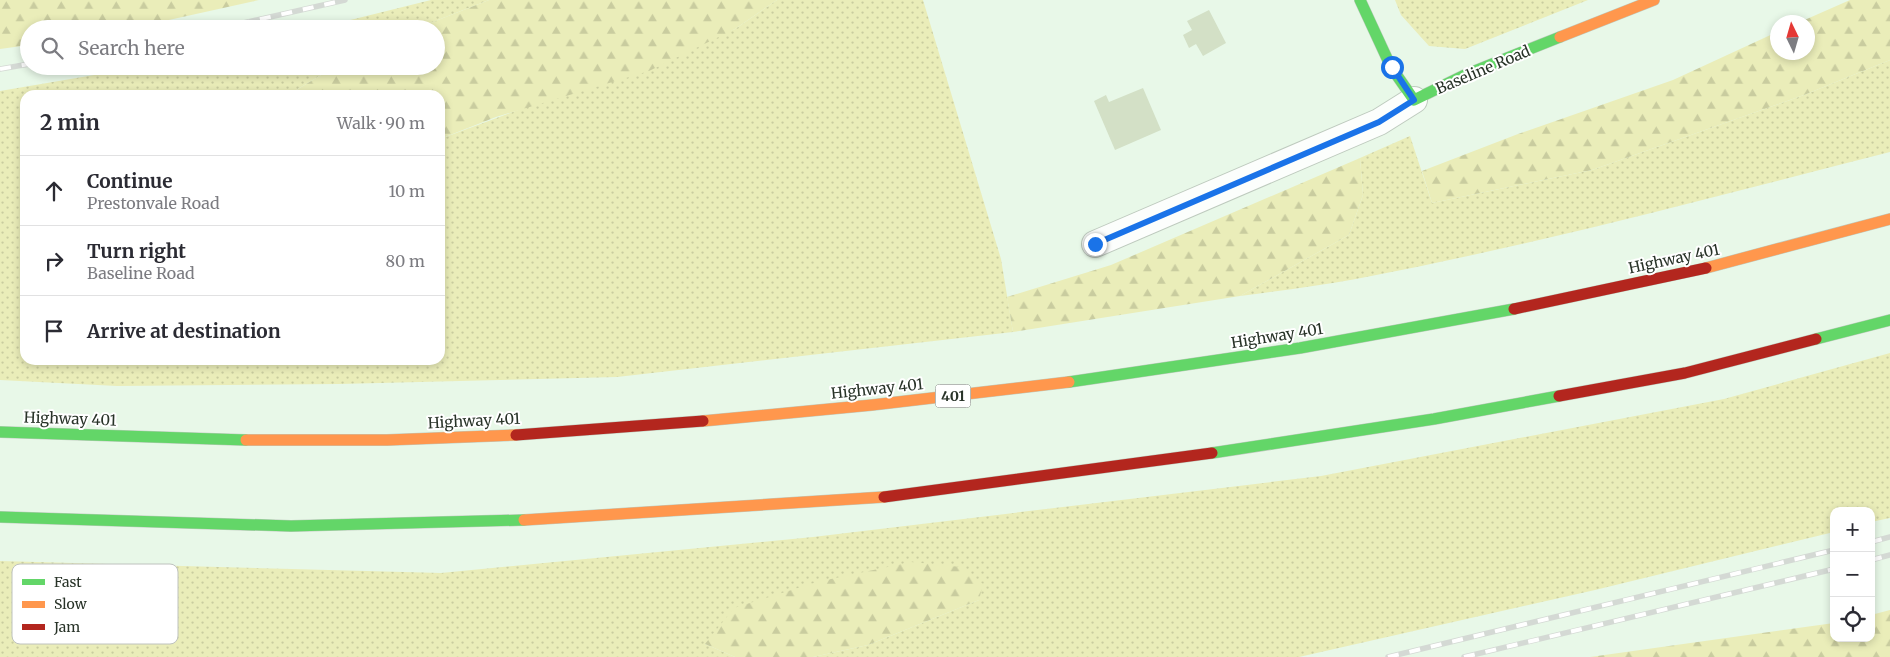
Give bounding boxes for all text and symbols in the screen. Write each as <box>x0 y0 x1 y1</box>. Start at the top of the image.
north arrow <box>1770 15 1815 60</box>
search box <box>20 20 445 75</box>
icon: search <box>38 34 66 62</box>
text: Search here <box>78 36 185 60</box>
street label: Baseline Road <box>1433 41 1533 98</box>
route start <box>1381 56 1404 79</box>
text: 2 min <box>40 109 100 136</box>
text: Walk · 90 m <box>337 113 425 133</box>
text: Continue <box>87 169 173 193</box>
icon: ahead <box>40 177 68 205</box>
text: 10 m <box>388 181 425 201</box>
text: Prestonvale Road <box>87 193 220 213</box>
route end <box>1084 233 1107 256</box>
text: Turn right <box>87 239 186 263</box>
street label: Highway 401 <box>1627 240 1721 277</box>
icon: right <box>40 247 68 275</box>
text: 80 m <box>386 251 425 271</box>
text: Baseline Road <box>87 263 195 283</box>
icon: arrive <box>40 317 68 345</box>
text: Arrive at destination <box>87 319 281 343</box>
street label: Highway 401 <box>1230 319 1324 352</box>
street label: Highway 401 <box>830 374 924 403</box>
road number: 401 <box>936 384 970 408</box>
street label: Highway 401 <box>23 407 117 430</box>
street label: Highway 401 <box>427 409 521 432</box>
map controls <box>1830 507 1875 642</box>
button: + <box>1830 507 1875 552</box>
button: − <box>1830 552 1875 597</box>
legend <box>12 564 178 644</box>
text: Fast <box>54 573 82 591</box>
text: Slow <box>54 595 87 613</box>
button: locate <box>1830 597 1875 642</box>
text: Jam <box>53 618 80 636</box>

